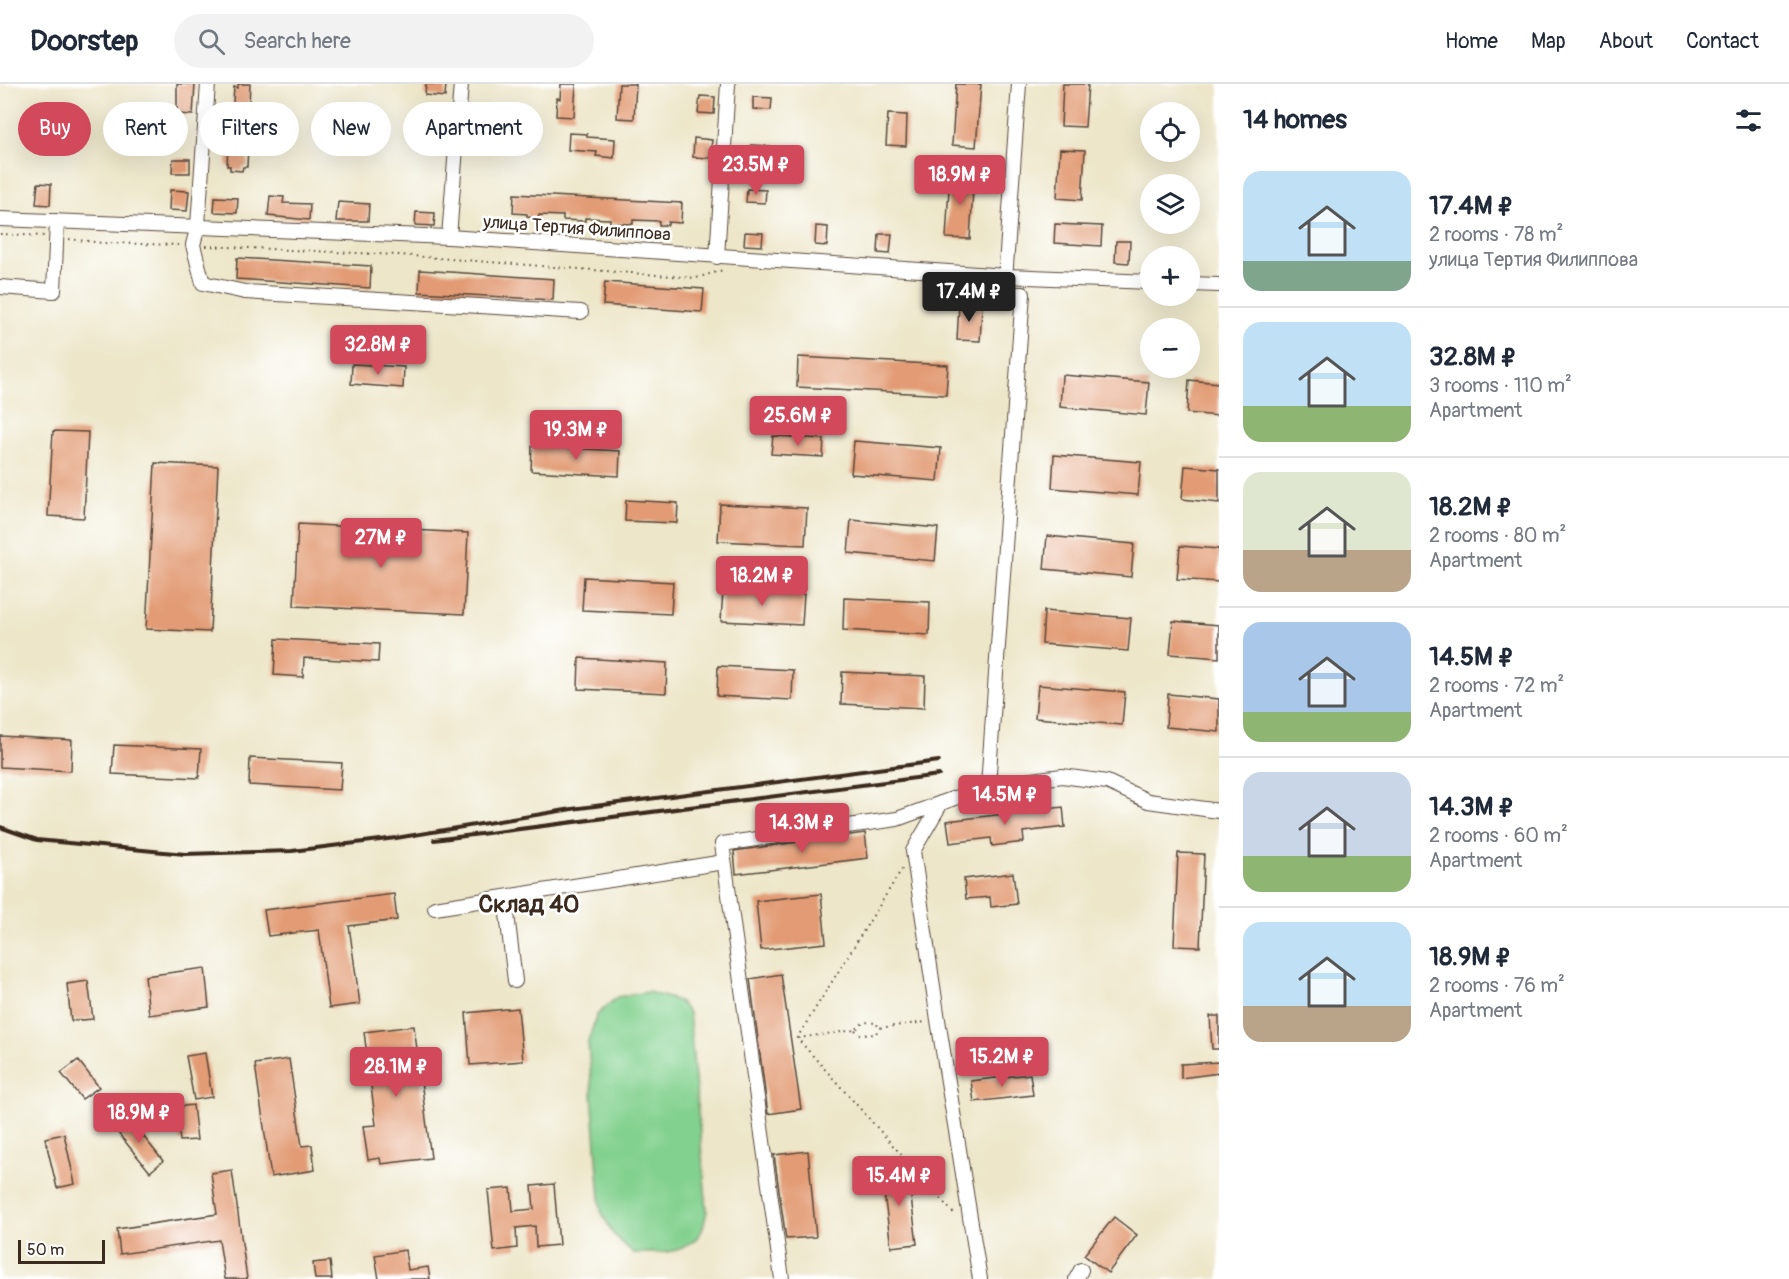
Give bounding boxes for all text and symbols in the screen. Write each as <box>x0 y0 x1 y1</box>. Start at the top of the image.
search box <box>174 14 594 68</box>
text: Doorstep <box>30 24 138 59</box>
icon: search <box>195 25 228 58</box>
text: Search here <box>243 27 351 55</box>
text: Home <box>1445 28 1498 55</box>
text: Map <box>1531 28 1566 55</box>
text: About <box>1599 28 1653 55</box>
text: Contact <box>1686 28 1759 55</box>
chip: Buy <box>18 102 91 156</box>
chip: Rent <box>103 102 188 156</box>
chip: Filters <box>200 102 299 156</box>
chip: New <box>311 102 391 156</box>
chip: Apartment <box>403 102 543 156</box>
map controls <box>1140 102 1200 378</box>
button: locate <box>1140 102 1200 162</box>
text: 14 homes <box>1243 104 1347 136</box>
icon: filters <box>1732 104 1765 137</box>
pin: 23.5M ₽ <box>701 145 811 196</box>
text: 23.5M ₽ <box>722 152 790 177</box>
pin: 18.9M ₽ <box>905 155 1015 206</box>
text: 18.9M ₽ <box>928 162 992 187</box>
button: layers <box>1140 174 1200 234</box>
text: 17.4M ₽ <box>1429 190 1514 222</box>
icon: home <box>1291 195 1363 267</box>
street label: улица Тертия Филиппова <box>481 210 672 247</box>
text: 2 rooms · 78 m² <box>1429 222 1563 247</box>
button: + <box>1140 246 1200 306</box>
text: улица Тертия Филиппова <box>1429 247 1638 272</box>
pin: 17.4M ₽ <box>914 272 1024 323</box>
text: 17.4M ₽ <box>936 279 1002 304</box>
button: − <box>1140 318 1200 378</box>
pin: 32.8M ₽ <box>323 325 433 376</box>
text: 32.8M ₽ <box>344 332 412 357</box>
text: 32.8M ₽ <box>1429 341 1517 373</box>
icon: home <box>1291 346 1363 418</box>
text: 3 rooms · 110 m² <box>1429 373 1572 398</box>
pin: 25.6M ₽ <box>743 396 853 447</box>
text: Apartment <box>1429 398 1522 423</box>
text: 25.6M ₽ <box>764 403 832 428</box>
pin: 19.3M ₽ <box>521 410 631 461</box>
text: 19.3M ₽ <box>544 417 608 442</box>
text: 18.2M ₽ <box>1429 491 1512 523</box>
icon: home <box>1291 496 1363 568</box>
pin: 27M ₽ <box>339 518 423 569</box>
text: 2 rooms · 80 m² <box>1429 523 1566 548</box>
text: 27M ₽ <box>355 525 407 550</box>
text: Apartment <box>1429 548 1522 573</box>
pin: 18.2M ₽ <box>707 556 817 607</box>
text: 18.2M ₽ <box>730 563 794 588</box>
text: 14.5M ₽ <box>1429 641 1514 673</box>
icon: home <box>1291 646 1363 718</box>
text: 2 rooms · 72 m² <box>1429 673 1564 698</box>
text: Apartment <box>1429 698 1522 723</box>
pin: 14.5M ₽ <box>950 775 1060 826</box>
text: 14.5M ₽ <box>972 782 1038 807</box>
text: 14.3M ₽ <box>1429 791 1514 823</box>
icon: home <box>1291 796 1363 868</box>
pin: 14.3M ₽ <box>747 803 857 854</box>
text: 14.3M ₽ <box>769 810 835 835</box>
text: 2 rooms · 60 m² <box>1429 823 1568 848</box>
text: Apartment <box>1429 848 1522 873</box>
district label: Склад 40 <box>479 890 579 919</box>
text: 18.9M ₽ <box>1429 941 1511 973</box>
icon: home <box>1291 946 1363 1018</box>
text: 2 rooms · 76 m² <box>1429 973 1565 998</box>
text: Apartment <box>1429 998 1522 1023</box>
pin: 15.2M ₽ <box>947 1037 1057 1088</box>
text: 15.2M ₽ <box>970 1044 1034 1069</box>
pin: 28.1M ₽ <box>341 1047 451 1098</box>
text: 28.1M ₽ <box>364 1054 428 1079</box>
pin: 18.9M ₽ <box>84 1093 194 1144</box>
text: 18.9M ₽ <box>107 1100 171 1125</box>
pin: 15.4M ₽ <box>844 1156 954 1207</box>
text: 15.4M ₽ <box>866 1163 932 1188</box>
scale bar <box>18 1237 105 1264</box>
text: 50 m <box>27 1240 64 1260</box>

